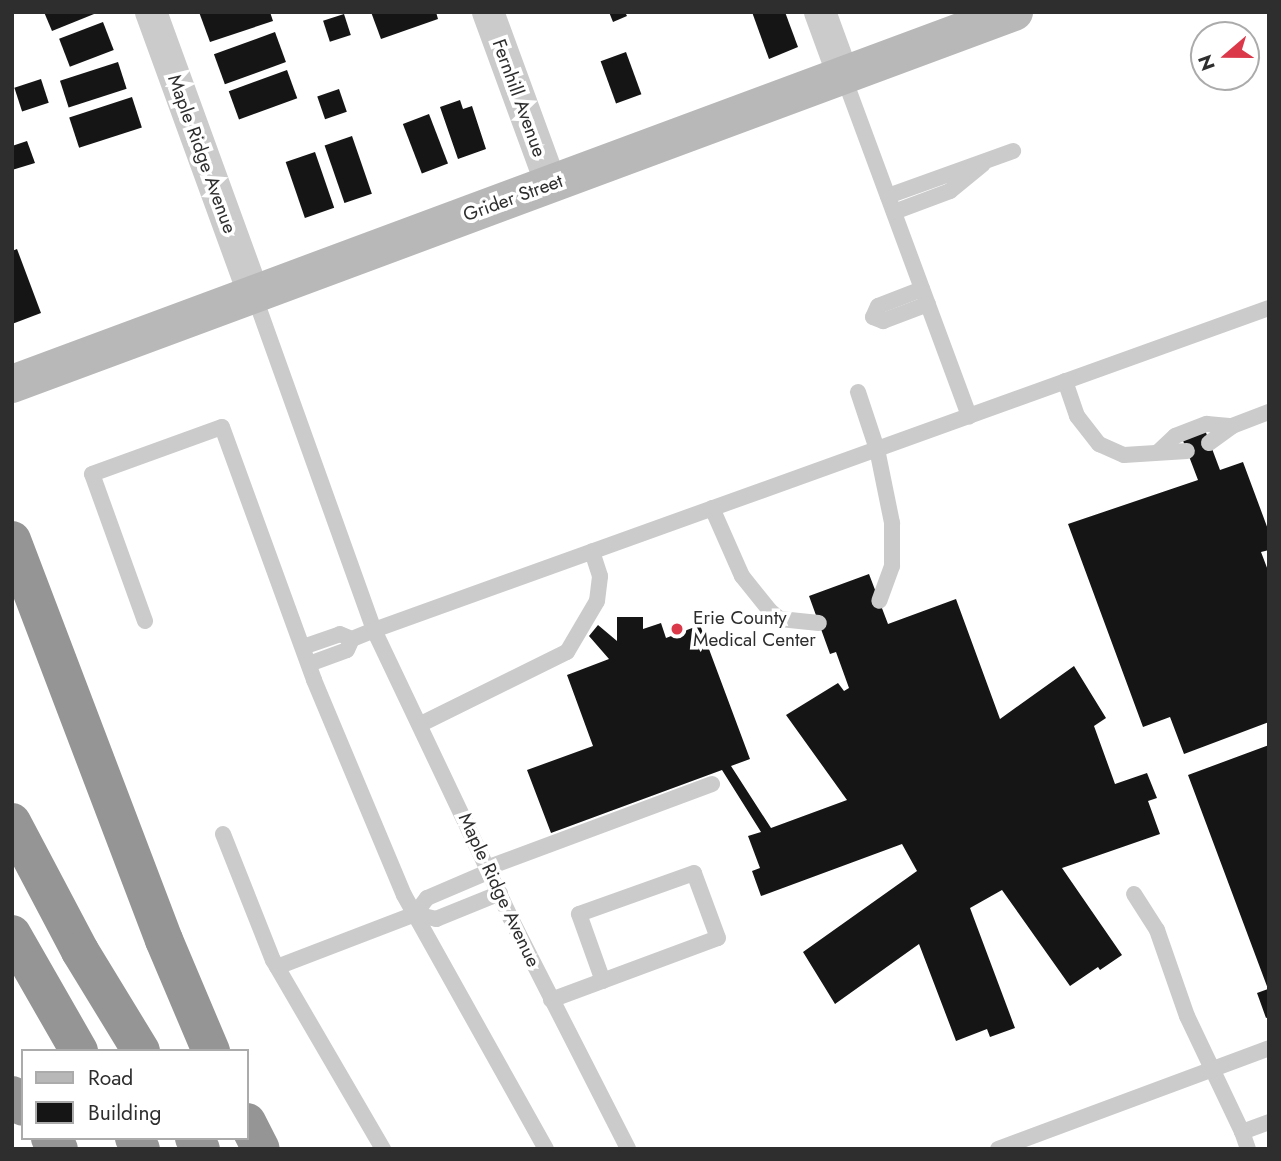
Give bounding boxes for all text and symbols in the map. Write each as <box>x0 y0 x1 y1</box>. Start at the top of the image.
north arrow <box>1190 21 1260 91</box>
street label: Fernhill Avenue <box>487 36 551 160</box>
text: N <box>1191 51 1222 74</box>
street label: Maple Ridge Avenue <box>163 72 241 236</box>
street label: Grider Street <box>460 169 566 227</box>
place label: Erie County Medical Center <box>693 607 816 651</box>
marker: Erie County Medical Center <box>667 619 687 639</box>
street label: Maple Ridge Avenue <box>453 809 545 971</box>
legend <box>21 1049 248 1140</box>
text: Road <box>88 1063 133 1093</box>
text: Building <box>88 1098 161 1128</box>

